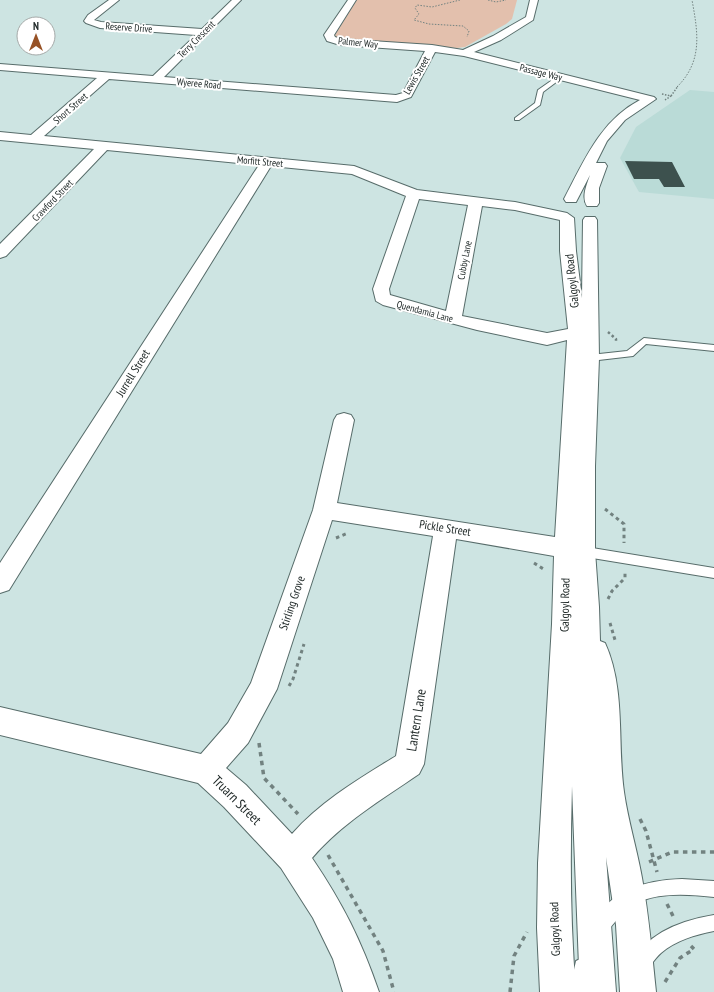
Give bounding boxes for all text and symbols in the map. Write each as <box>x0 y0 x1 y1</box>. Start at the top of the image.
north arrow <box>16 16 56 56</box>
street label: Terry Crescent <box>175 18 218 61</box>
text: N <box>33 19 39 33</box>
street label: Reserve Drive <box>105 19 153 36</box>
street label: Palmer Way <box>337 34 379 51</box>
street label: Lewis Street <box>400 54 433 97</box>
street label: Passage Way <box>518 61 564 84</box>
street label: Wyeree Road <box>176 75 222 92</box>
street label: Short Street <box>50 90 90 127</box>
street label: Morfitt Street <box>236 153 284 170</box>
street label: Crawford Street <box>29 176 76 224</box>
street label: Cubby Lane <box>454 239 475 281</box>
street label: Galgoyl Road <box>561 253 582 309</box>
street label: Quendamia Lane <box>395 298 455 325</box>
street label: Jurrell Street <box>112 346 153 400</box>
street label: Pickle Street <box>418 516 473 539</box>
street label: Stirling Grove <box>275 574 308 632</box>
street label: Galgoyl Road <box>557 578 572 632</box>
street label: Lantern Lane <box>402 687 430 753</box>
street label: Truarn Street <box>209 772 266 829</box>
street label: Galgoyl Road <box>546 902 563 956</box>

